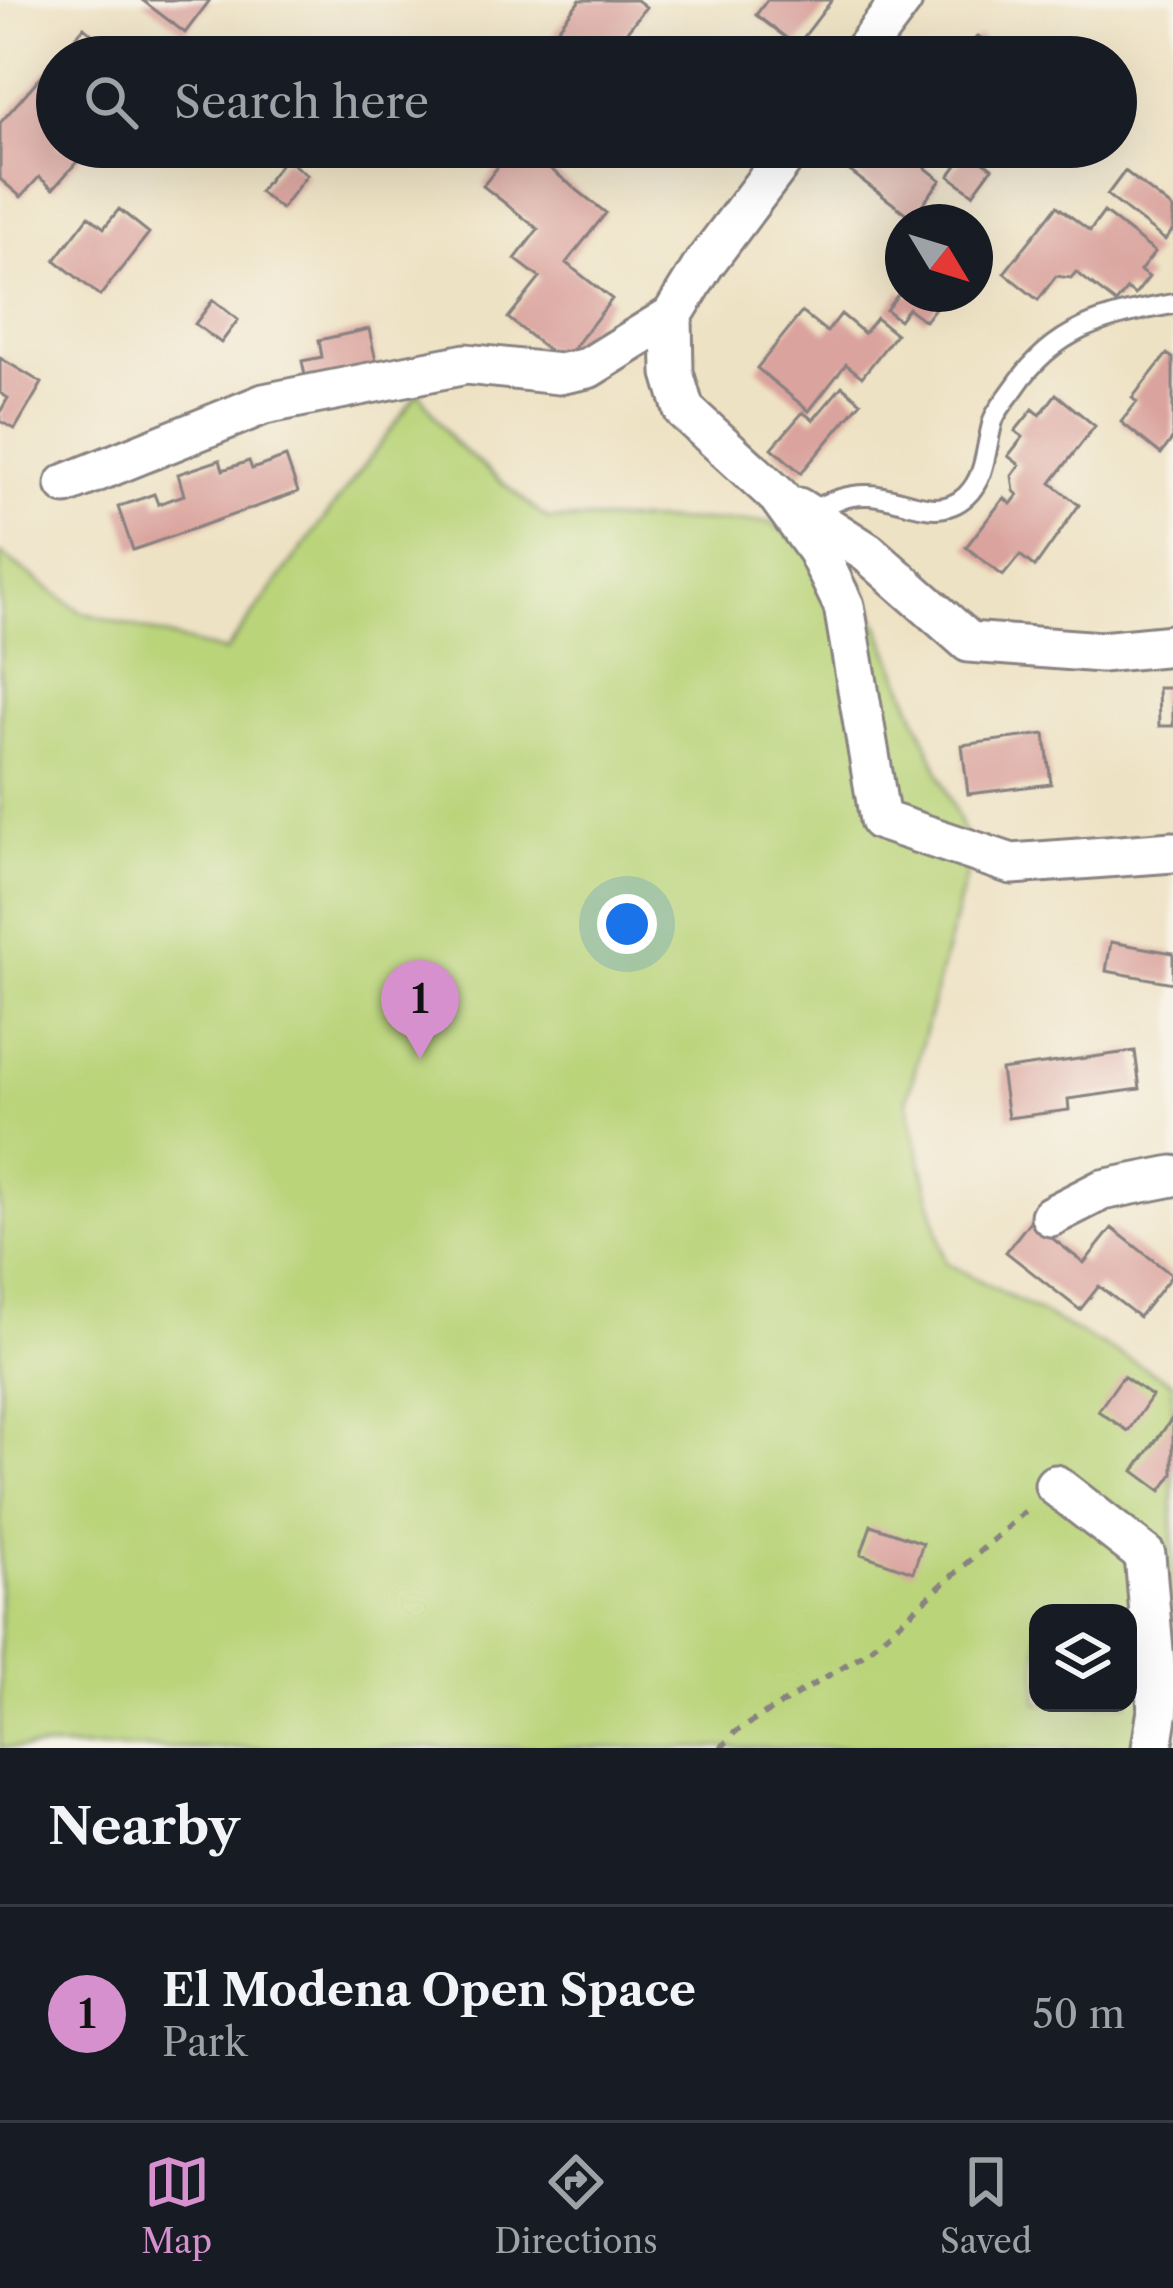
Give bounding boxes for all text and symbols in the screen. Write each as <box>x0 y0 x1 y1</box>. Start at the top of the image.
search box <box>36 36 1137 168</box>
icon: search <box>78 69 144 135</box>
text: Search here <box>174 74 429 130</box>
north arrow <box>885 204 993 312</box>
your location <box>597 894 657 954</box>
pin: 1 <box>381 960 459 1059</box>
map controls <box>1029 1604 1137 1712</box>
button: layers <box>1029 1604 1137 1712</box>
text: Nearby <box>48 1795 240 1857</box>
text: El Modena Open Space <box>162 1962 696 2018</box>
text: 1 <box>78 1990 96 2038</box>
text: 50 m <box>1032 1990 1125 2038</box>
text: Park <box>162 2018 247 2066</box>
tab: Map <box>141 2149 212 2262</box>
tab: Directions <box>495 2149 658 2262</box>
tab: Saved <box>940 2149 1032 2262</box>

